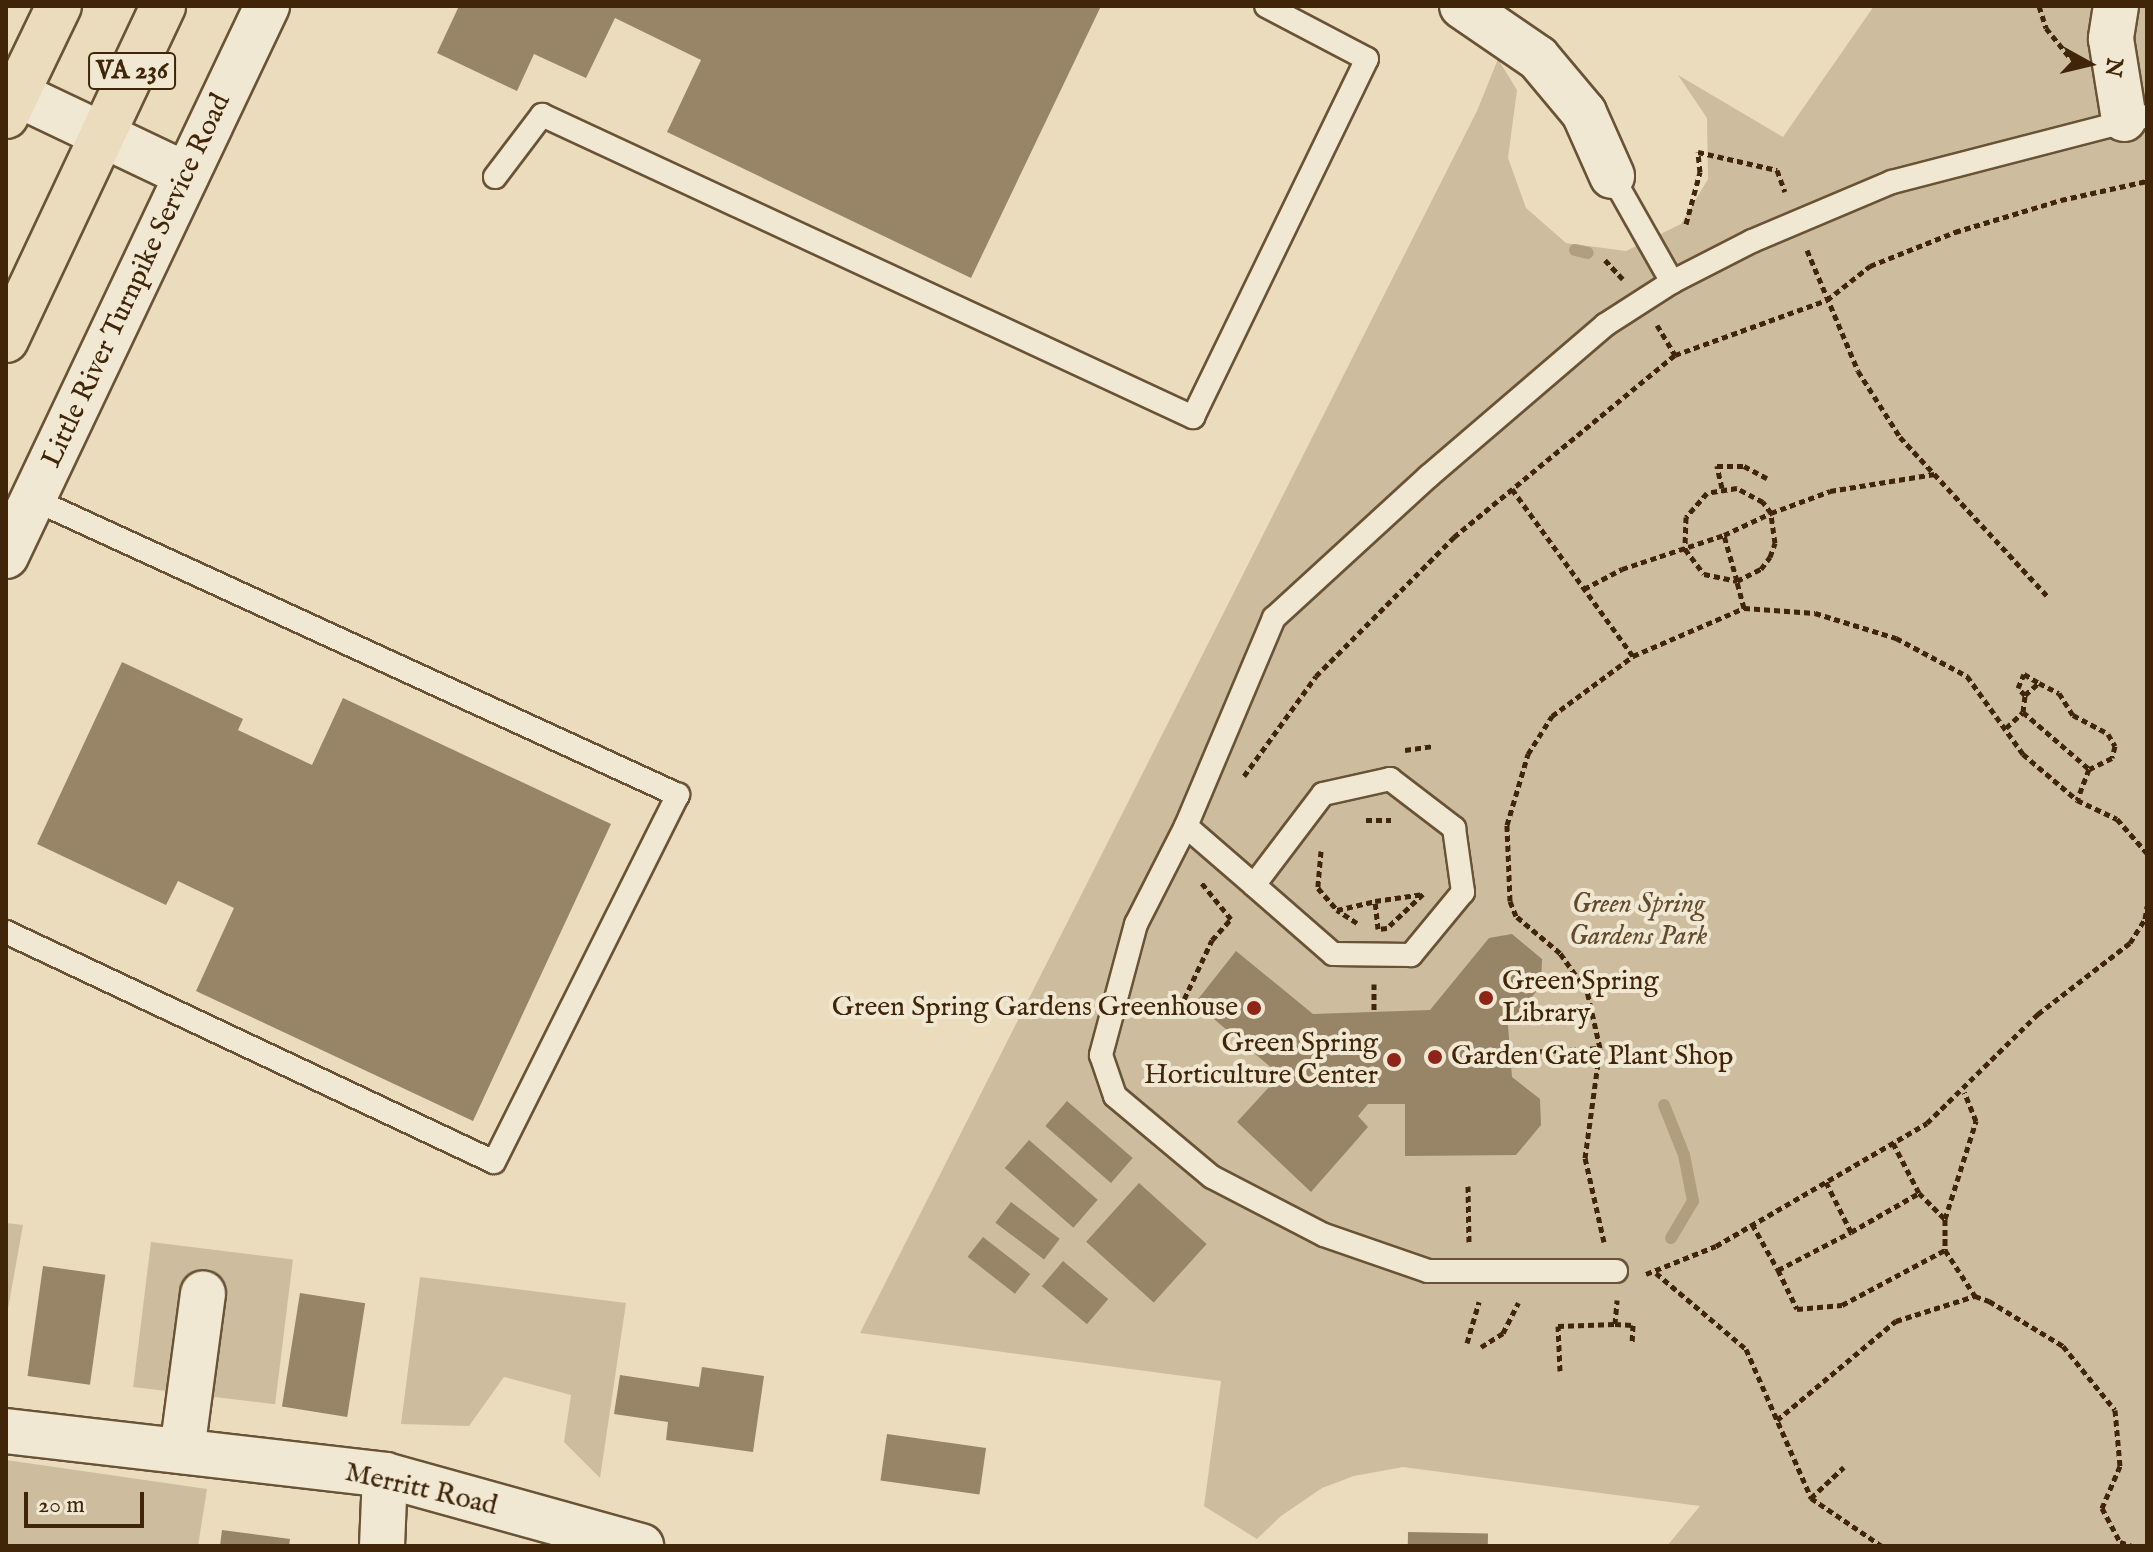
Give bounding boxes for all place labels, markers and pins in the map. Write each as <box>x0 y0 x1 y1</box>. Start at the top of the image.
place label: Green Spring Library <box>1502 965 1659 1031</box>
marker: Green Spring Library <box>1477 989 1495 1007</box>
place label: Green Spring Gardens Greenhouse <box>832 991 1238 1025</box>
marker: Green Spring Gardens Greenhouse <box>1245 999 1263 1017</box>
place label: Green Spring Horticulture Center <box>1144 1027 1378 1093</box>
place label: Garden Gate Plant Shop <box>1451 1040 1733 1074</box>
marker: Garden Gate Plant Shop <box>1426 1048 1444 1066</box>
marker: Green Spring Horticulture Center <box>1385 1051 1403 1069</box>

